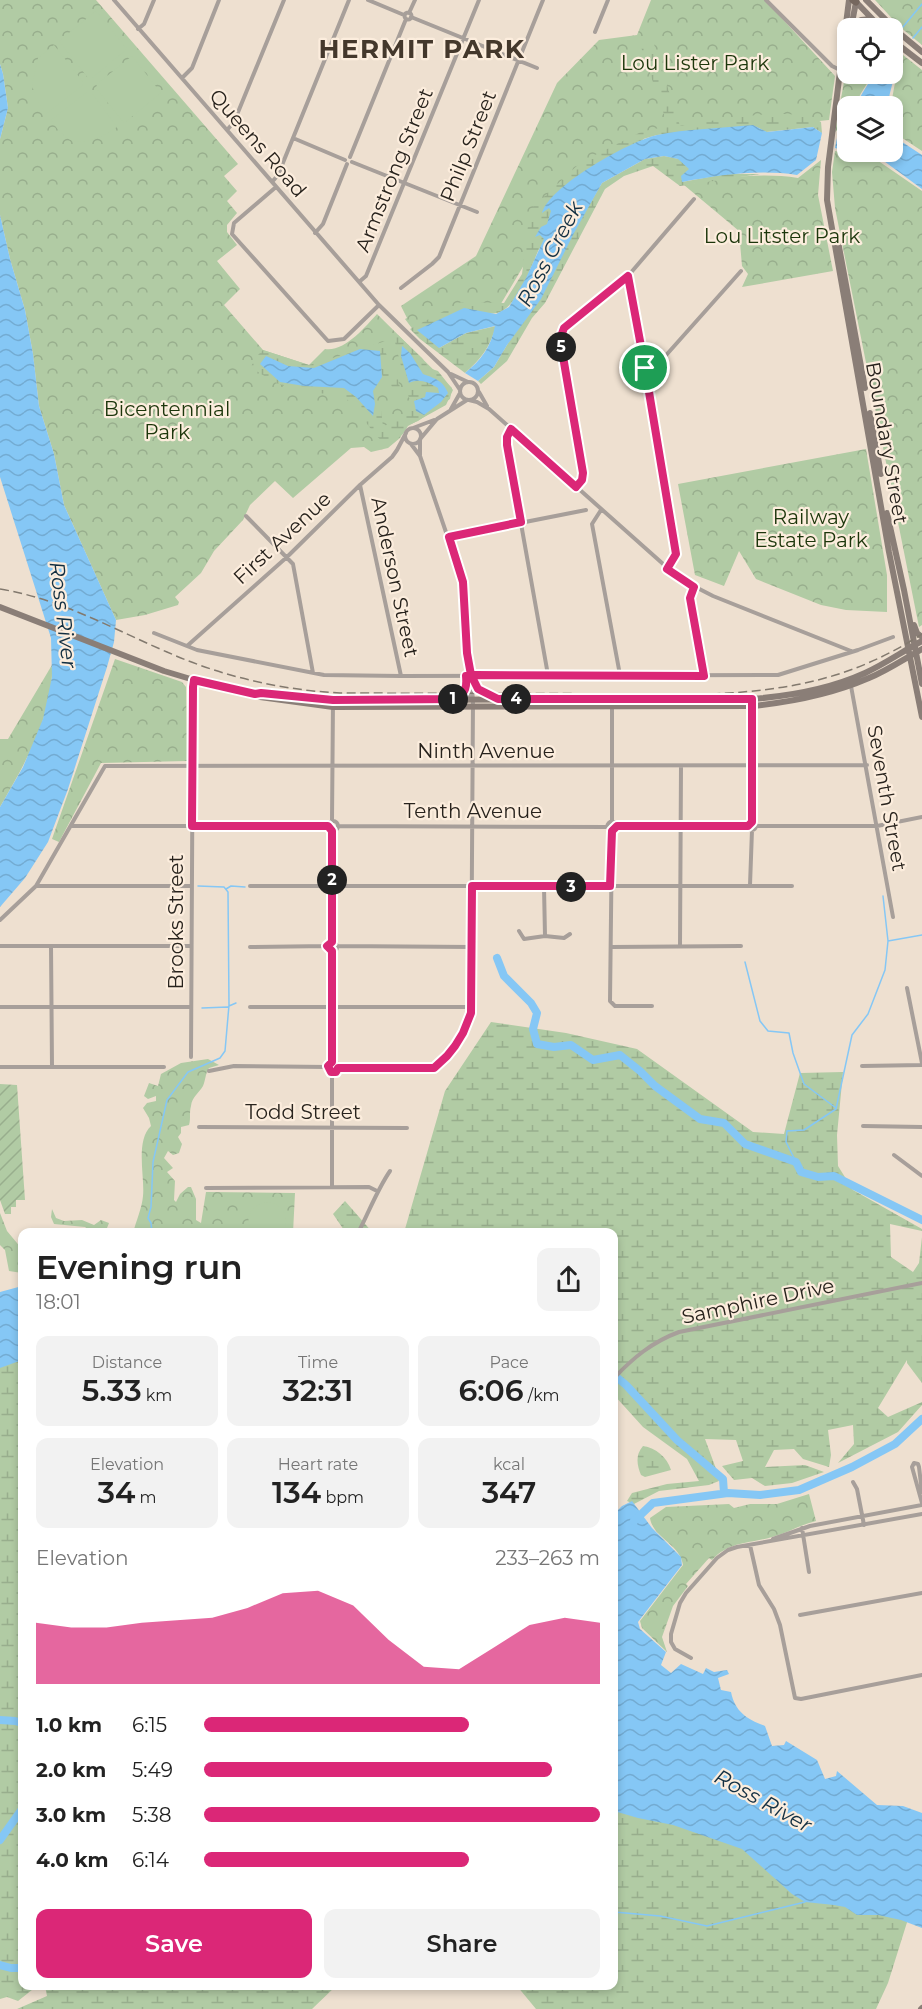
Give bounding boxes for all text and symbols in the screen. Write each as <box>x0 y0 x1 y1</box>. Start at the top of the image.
map controls <box>837 18 903 162</box>
button: locate <box>837 18 903 84</box>
district label: HERMIT PARK <box>319 33 525 65</box>
park label: Lou Lister Park <box>621 51 769 75</box>
street label: Queens Road <box>205 84 311 202</box>
street label: Armstrong Street <box>350 85 438 255</box>
street label: Philp Street <box>435 87 501 205</box>
button: layers <box>837 96 903 162</box>
water label: Ross Creek <box>511 196 588 311</box>
park label: Lou Litster Park <box>704 224 860 248</box>
pin: 5 <box>546 332 576 362</box>
text: 5 <box>556 337 566 356</box>
pin <box>619 342 670 393</box>
icon: arrive <box>628 351 661 384</box>
street label: Boundary Street <box>861 360 913 526</box>
park label: Bicentennial Park <box>104 397 230 444</box>
street label: First Avenue <box>228 487 336 589</box>
street label: Anderson Street <box>366 495 424 659</box>
park label: Railway Estate Park <box>754 505 868 552</box>
water label: Ross River <box>45 560 83 670</box>
pin: 1 <box>438 684 468 714</box>
pin: 4 <box>501 684 531 714</box>
text: 1 <box>450 689 456 708</box>
text: 4 <box>510 689 522 708</box>
street label: Seventh Street <box>862 723 912 873</box>
street label: Ninth Avenue <box>417 739 555 763</box>
street label: Tenth Avenue <box>404 799 542 823</box>
street label: Brooks Street <box>164 854 188 990</box>
pin: 2 <box>317 865 347 895</box>
text: 2 <box>327 870 337 889</box>
pin: 3 <box>556 872 586 902</box>
text: 3 <box>566 877 576 896</box>
street label: Todd Street <box>245 1100 361 1124</box>
text: Evening run <box>36 1247 243 1287</box>
button: share <box>537 1248 600 1311</box>
street label: Samphire Drive <box>680 1273 836 1329</box>
text: 18:01 <box>36 1290 81 1314</box>
text: Distance <box>92 1353 162 1372</box>
text: Time <box>298 1353 338 1372</box>
text: Pace <box>489 1353 529 1372</box>
text: 5.33 <box>82 1372 142 1409</box>
text: 32:31 <box>283 1372 353 1409</box>
text: 6:06 <box>458 1372 524 1409</box>
text: km <box>142 1386 172 1405</box>
text: /km <box>524 1386 560 1405</box>
text: Elevation <box>90 1455 164 1474</box>
text: Heart rate <box>278 1455 358 1474</box>
text: kcal <box>493 1455 525 1474</box>
text: 34 <box>97 1474 135 1511</box>
text: 134 <box>272 1474 321 1511</box>
text: 347 <box>482 1474 536 1511</box>
text: m <box>135 1488 157 1507</box>
text: bpm <box>321 1488 364 1507</box>
text: Elevation <box>36 1546 128 1570</box>
text: 233–263 m <box>495 1546 600 1570</box>
text: 1.0 km <box>36 1713 102 1737</box>
text: 6:15 <box>132 1713 167 1737</box>
text: 2.0 km <box>36 1758 106 1782</box>
text: 5:49 <box>132 1758 173 1782</box>
water label: Ross River <box>710 1764 817 1838</box>
text: 3.0 km <box>36 1803 106 1827</box>
text: 5:38 <box>132 1803 172 1827</box>
text: 4.0 km <box>36 1848 108 1872</box>
text: 6:14 <box>132 1848 169 1872</box>
button: Save <box>36 1909 312 1978</box>
button: Share <box>324 1909 600 1978</box>

